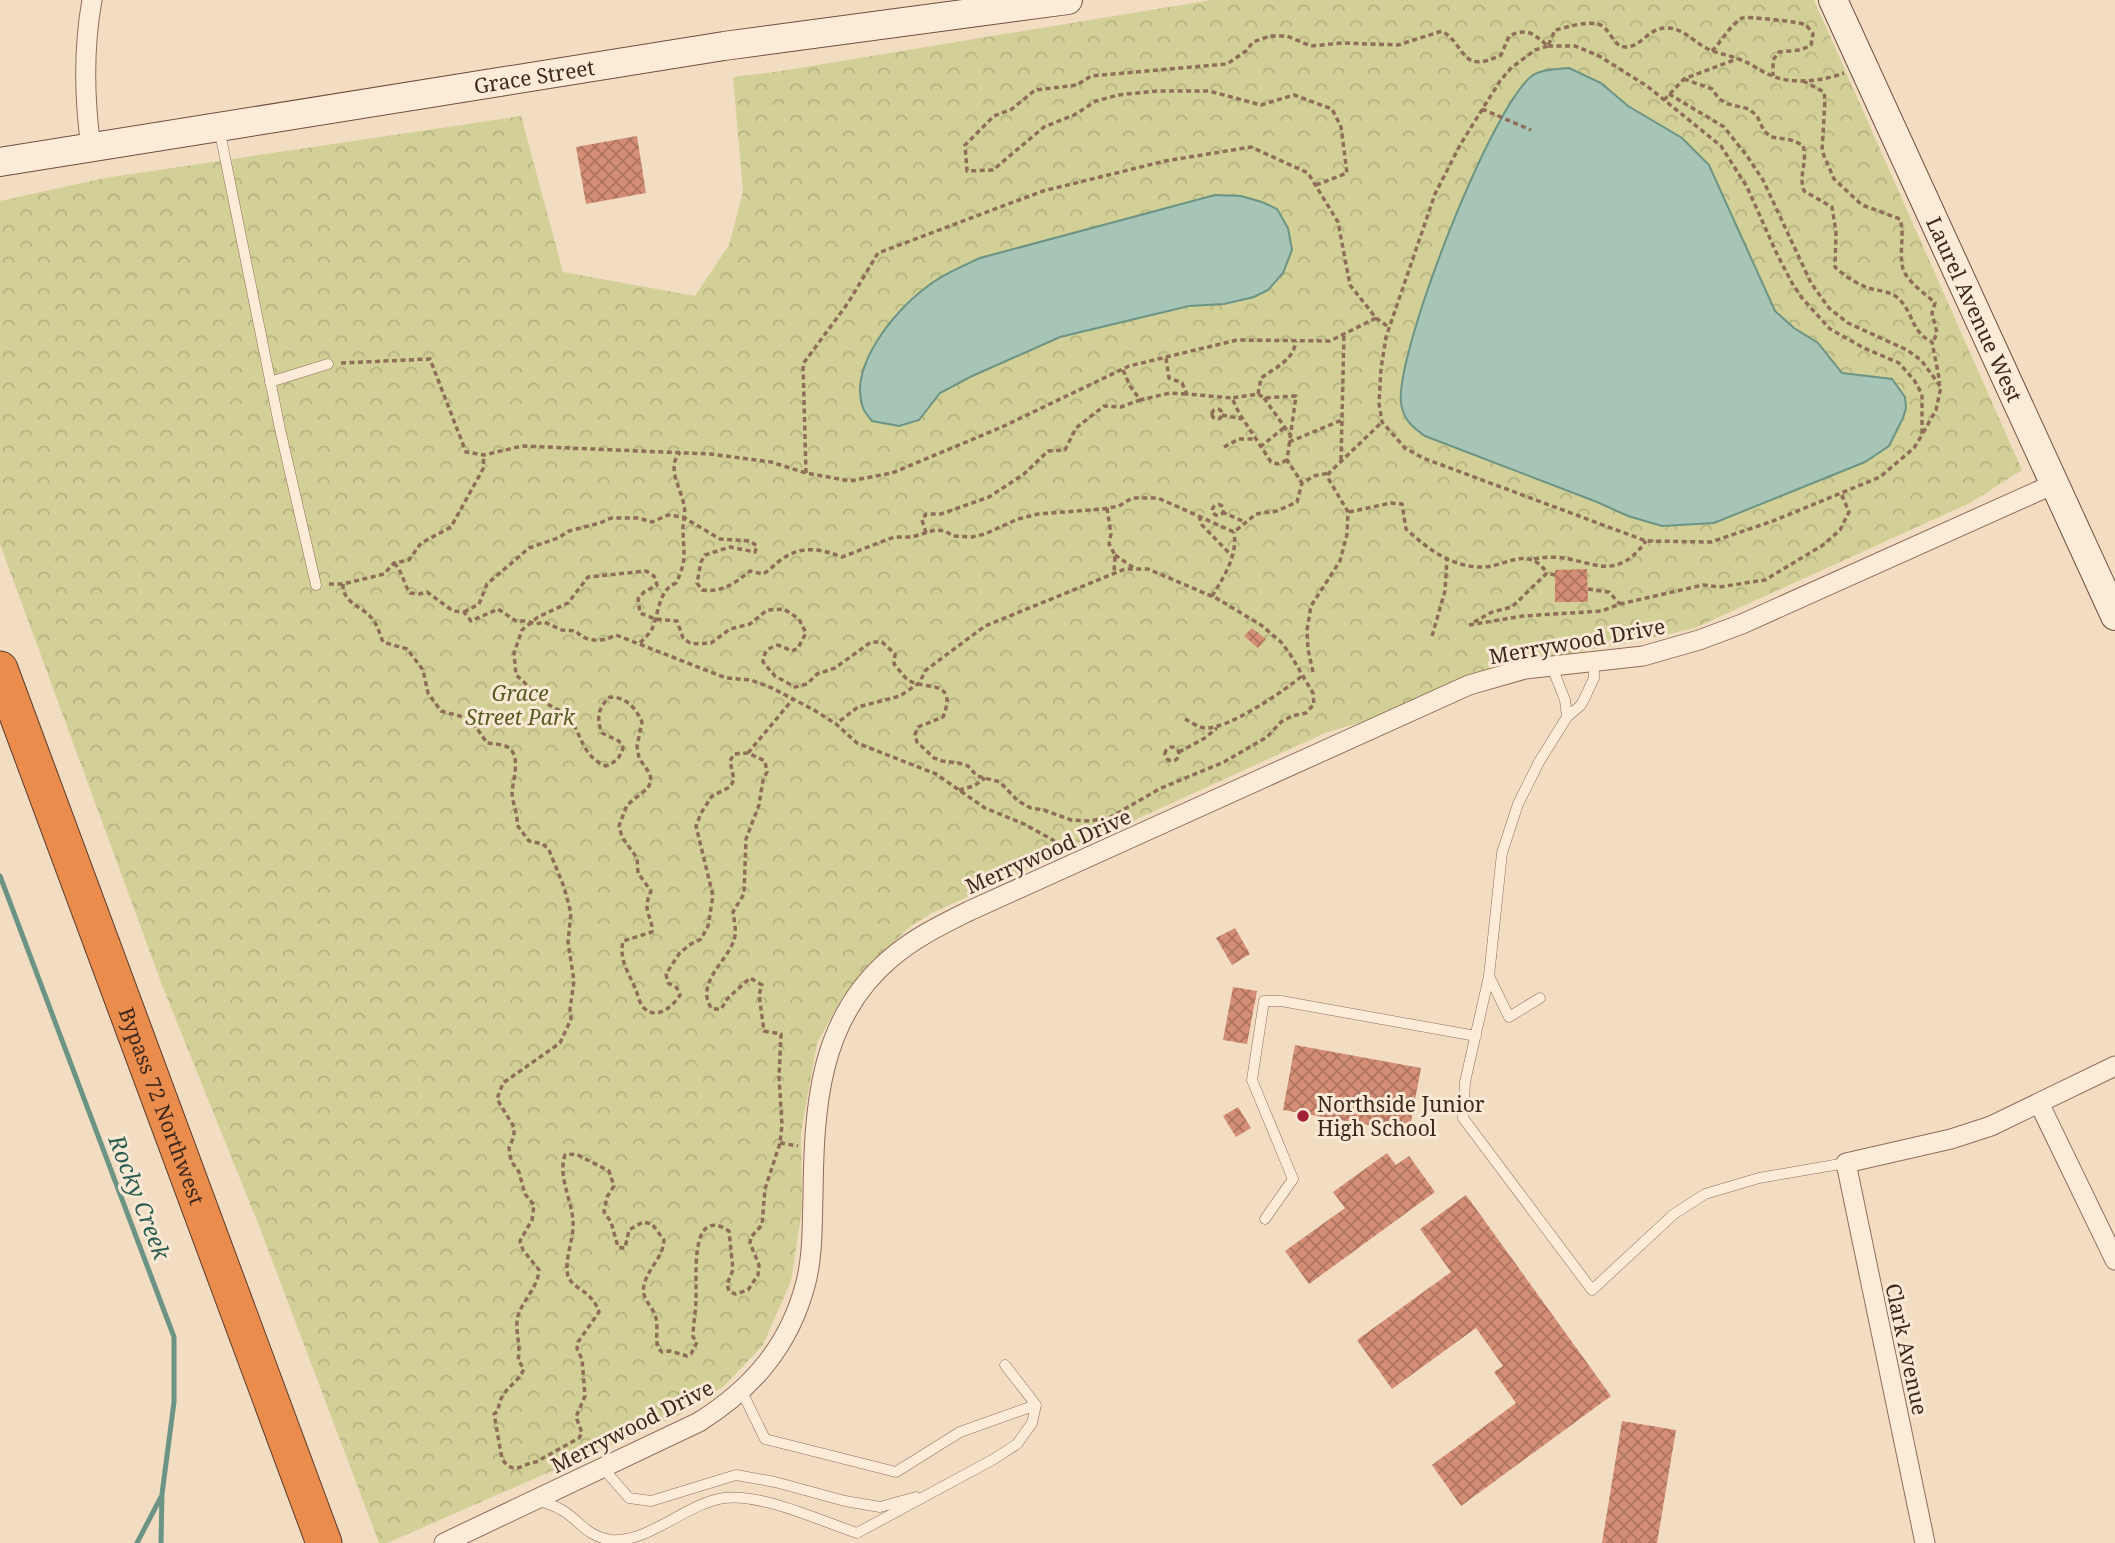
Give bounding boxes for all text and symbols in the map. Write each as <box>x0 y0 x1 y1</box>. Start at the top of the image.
street label: Grace Street <box>472 53 597 100</box>
street label: Laurel Avenue West <box>1920 212 2029 406</box>
street label: Merrywood Drive <box>1487 612 1667 670</box>
park label: Grace Street Park <box>465 679 576 731</box>
street label: Merrywood Drive <box>961 802 1135 900</box>
street label: Bypass 72 Northwest <box>113 1003 211 1209</box>
place label: Northside Junior High School <box>1317 1090 1485 1142</box>
marker: Northside Junior High School <box>1295 1108 1311 1124</box>
water label: Rocky Creek <box>101 1129 179 1265</box>
street label: Clark Avenue <box>1879 1281 1935 1417</box>
street label: Merrywood Drive <box>546 1373 718 1479</box>

